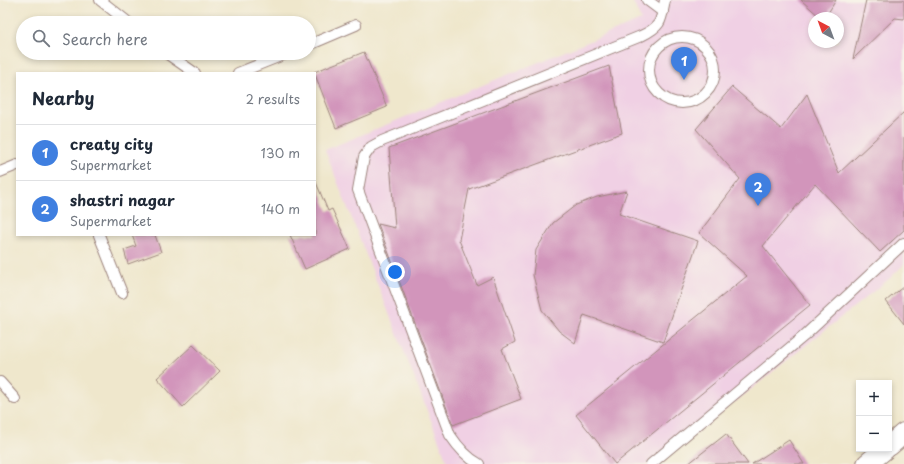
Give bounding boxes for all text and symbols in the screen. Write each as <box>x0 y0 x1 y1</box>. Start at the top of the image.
north arrow <box>808 12 844 48</box>
search box <box>16 16 316 60</box>
icon: search <box>30 27 52 49</box>
text: Search here <box>62 27 148 50</box>
pin: 1 <box>671 47 697 80</box>
text: Nearby <box>32 85 94 111</box>
text: 2 results <box>246 89 300 108</box>
text: creaty city <box>70 132 153 155</box>
text: 1 <box>42 143 48 162</box>
text: 130 m <box>261 143 300 162</box>
text: Supermarket <box>70 155 152 174</box>
pin: 2 <box>745 173 771 206</box>
text: shastri nagar <box>70 188 175 211</box>
text: 2 <box>40 199 50 218</box>
text: 140 m <box>261 199 300 218</box>
text: Supermarket <box>70 211 152 230</box>
your location <box>385 262 405 282</box>
map controls <box>856 380 892 452</box>
button: + <box>856 380 892 416</box>
button: − <box>856 416 892 452</box>

